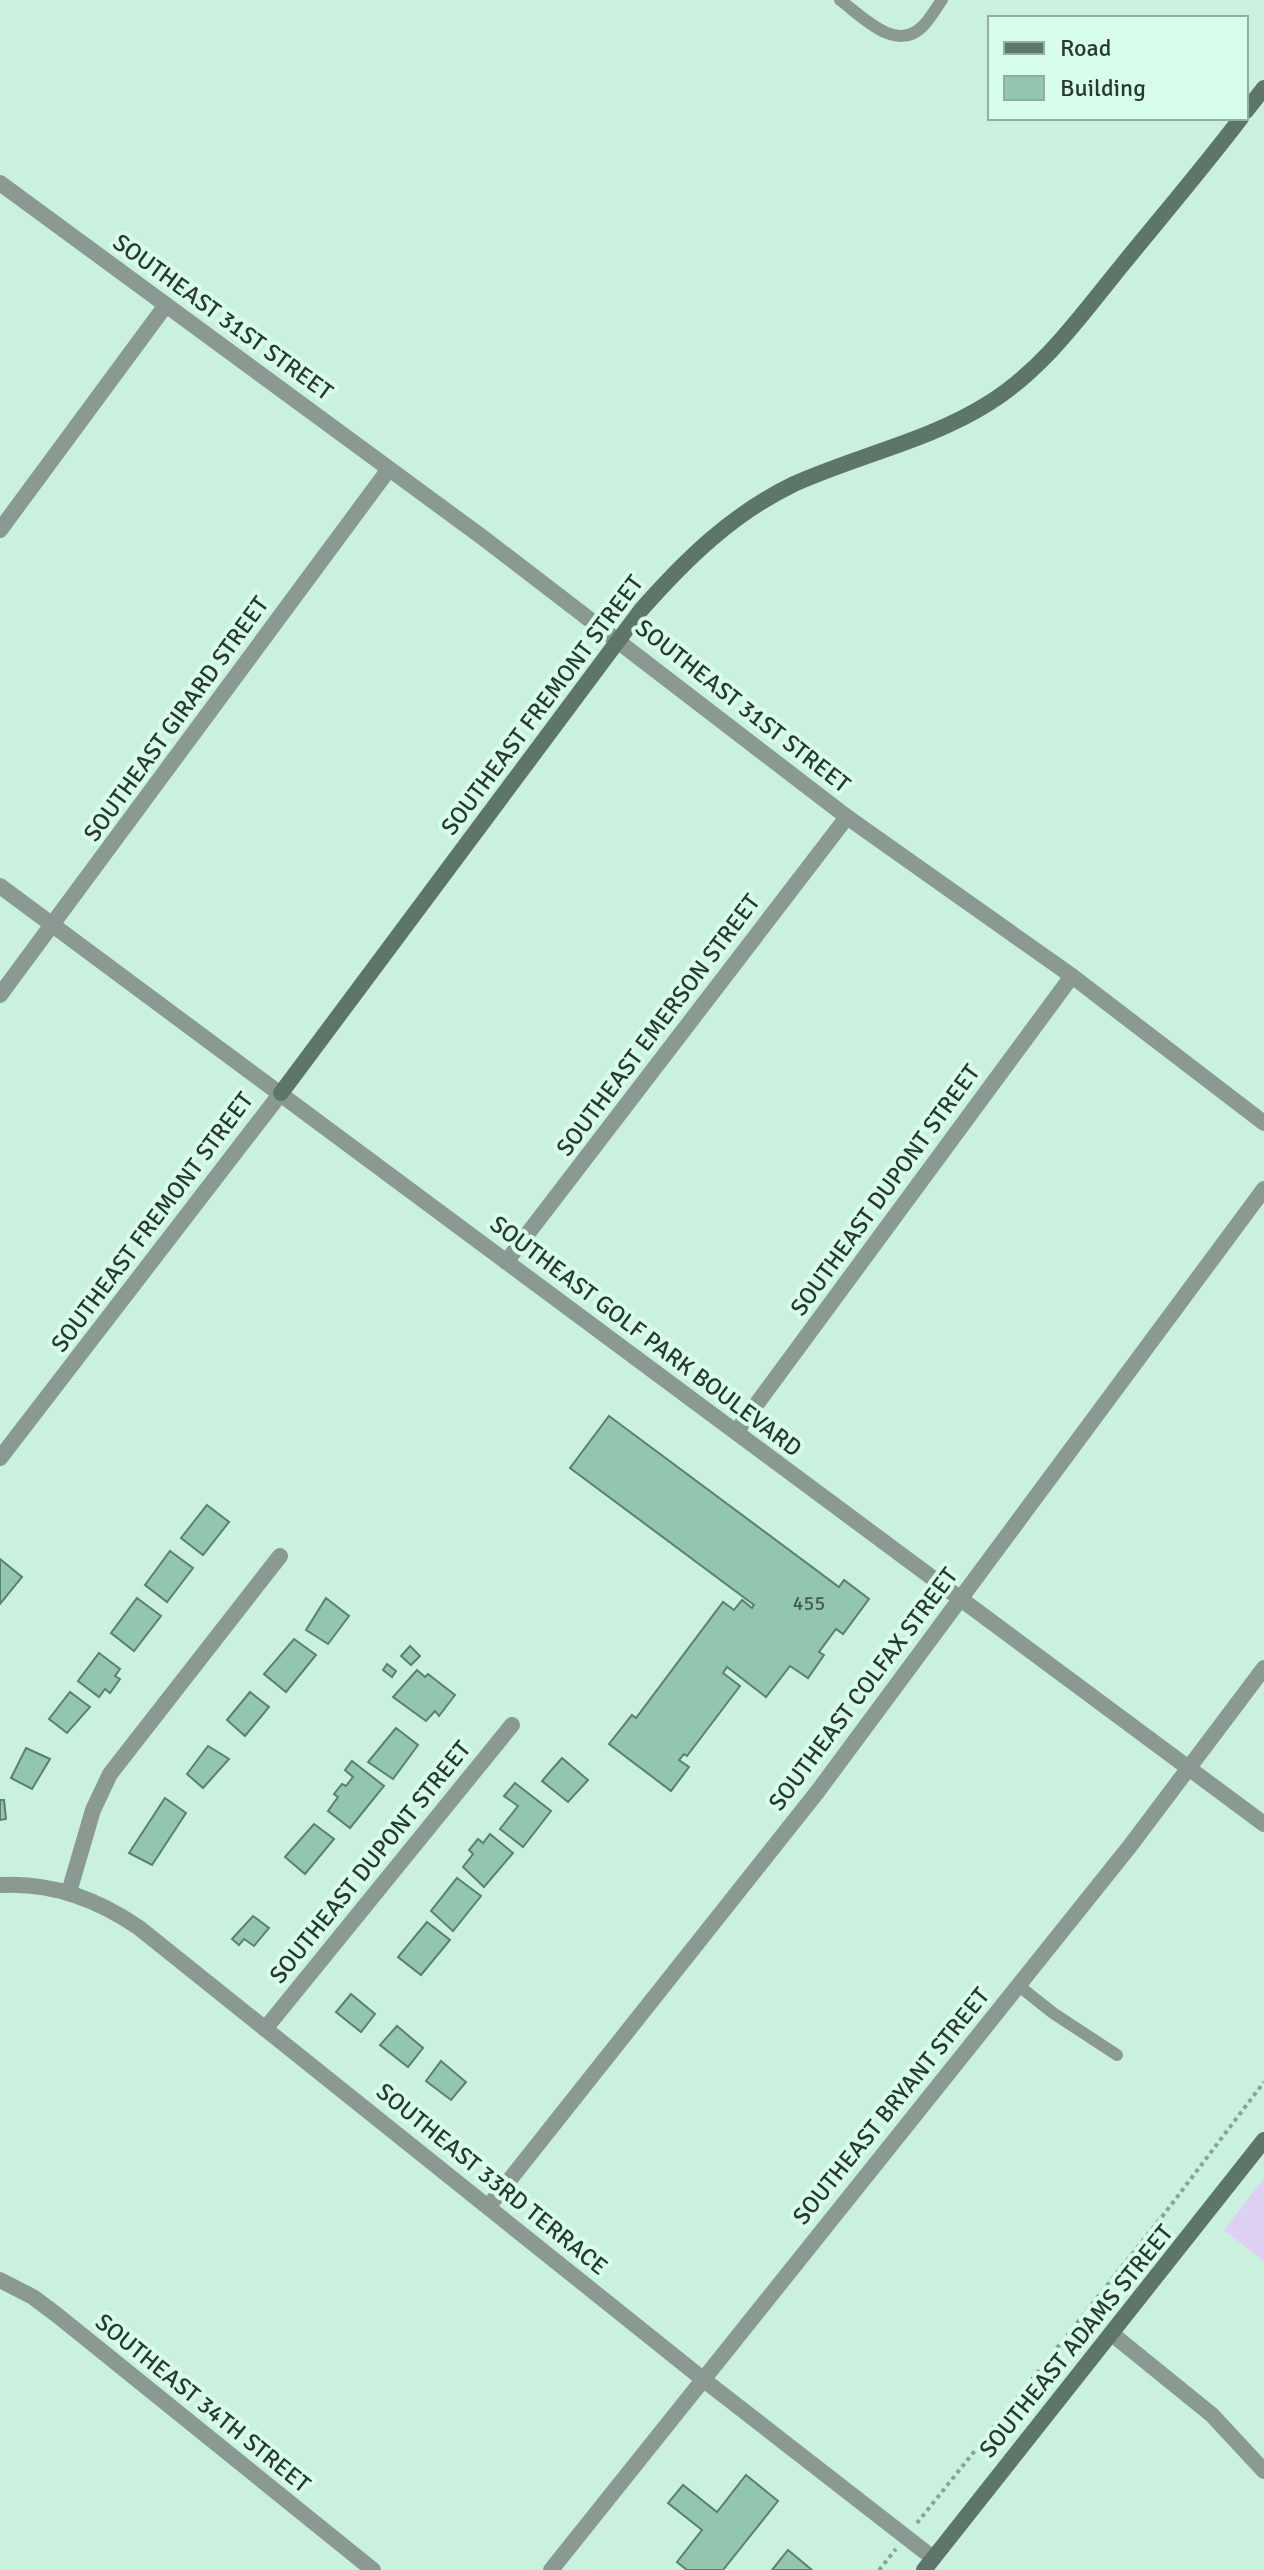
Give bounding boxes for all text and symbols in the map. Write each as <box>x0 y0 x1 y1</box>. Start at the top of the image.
legend <box>988 16 1248 120</box>
text: Road <box>1060 33 1111 63</box>
text: Building <box>1060 73 1146 103</box>
street label: SOUTHEAST 31ST STREET <box>107 227 339 407</box>
street label: SOUTHEAST FREMONT STREET <box>434 569 650 841</box>
street label: SOUTHEAST GIRARD STREET <box>77 590 275 847</box>
street label: SOUTHEAST 31ST STREET <box>629 613 857 799</box>
street label: SOUTHEAST EMERSON STREET <box>550 888 767 1162</box>
street label: SOUTHEAST DUPONT STREET <box>784 1058 986 1322</box>
street label: SOUTHEAST FREMONT STREET <box>44 1086 260 1358</box>
street label: SOUTHEAST GOLF PARK BOULEVARD <box>484 1209 808 1463</box>
street label: SOUTHEAST COLFAX STREET <box>762 1561 964 1816</box>
house number: 455 <box>793 1591 825 1616</box>
street label: SOUTHEAST DUPONT STREET <box>263 1735 477 1989</box>
street label: SOUTHEAST BRYANT STREET <box>786 1981 996 2231</box>
street label: SOUTHEAST 33RD TERRACE <box>370 2076 614 2282</box>
street label: SOUTHEAST ADAMS STREET <box>973 2218 1180 2464</box>
street label: SOUTHEAST 34TH STREET <box>89 2307 317 2499</box>

